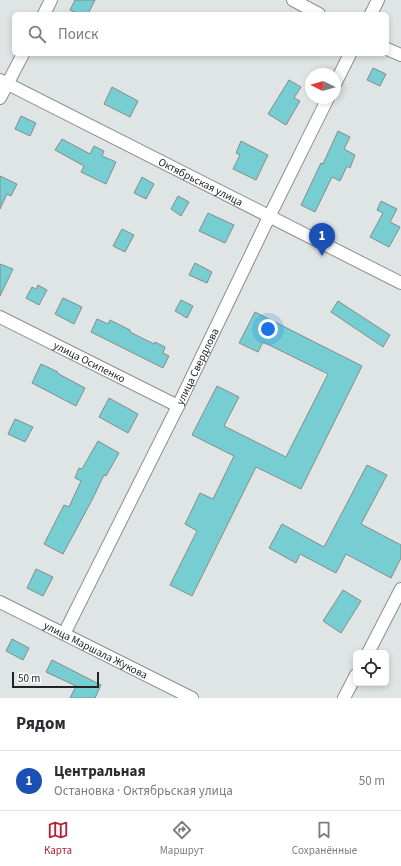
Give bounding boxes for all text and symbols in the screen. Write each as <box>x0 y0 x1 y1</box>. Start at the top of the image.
search box <box>12 12 389 56</box>
icon: search <box>26 23 48 45</box>
text: Поиск <box>58 24 99 45</box>
north arrow <box>305 68 341 104</box>
street label: Октябрьская улица <box>156 154 246 209</box>
pin: 1 <box>309 223 335 256</box>
your location <box>258 319 278 339</box>
street label: улица Свердлова <box>172 325 222 407</box>
street label: улица Осипенко <box>51 337 128 386</box>
street label: улица Маршала Жукова <box>41 618 150 682</box>
map controls <box>353 650 389 686</box>
button: locate <box>353 650 389 686</box>
scale bar <box>12 670 99 689</box>
text: 50 m <box>18 671 40 686</box>
text: Рядом <box>16 712 66 736</box>
text: Центральная <box>54 761 146 782</box>
text: 1 <box>26 772 32 790</box>
text: 50 m <box>359 772 385 790</box>
text: Остановка · Октябрьская улица <box>54 782 233 800</box>
tab: Карта <box>44 819 72 858</box>
tab: Маршрут <box>160 819 204 858</box>
tab: Сохранённые <box>292 819 357 858</box>

